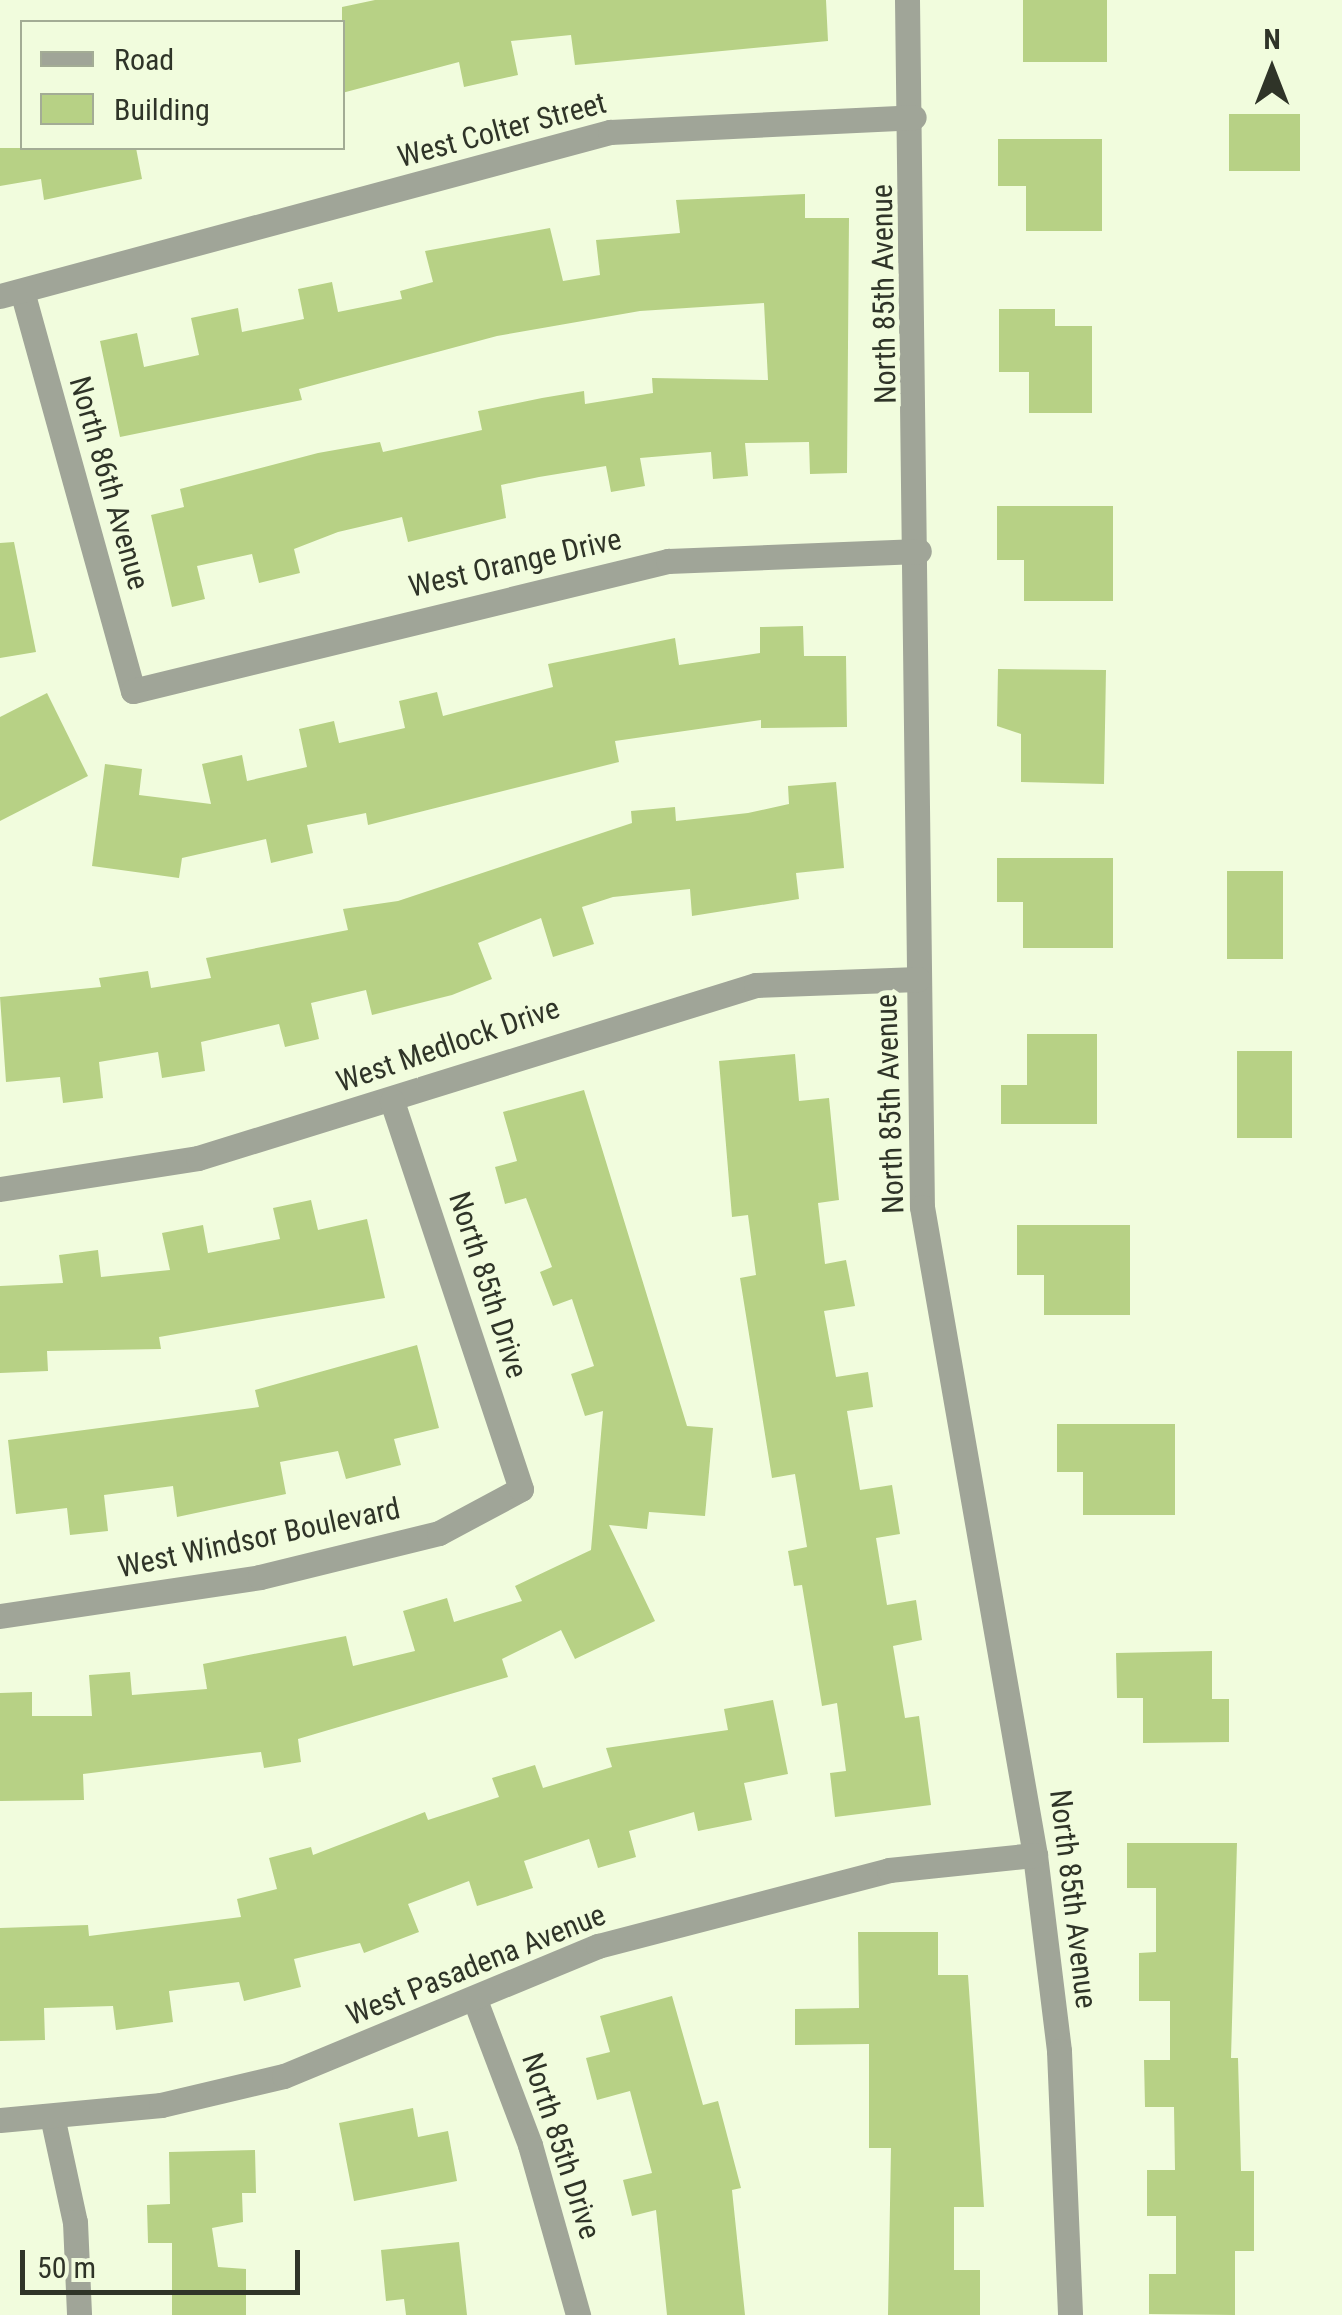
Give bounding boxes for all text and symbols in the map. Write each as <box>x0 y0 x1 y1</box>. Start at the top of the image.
legend <box>20 20 345 150</box>
north arrow <box>1222 20 1322 120</box>
text: N <box>1263 23 1281 56</box>
text: Road <box>114 42 174 77</box>
street label: West Colter Street <box>394 85 610 175</box>
text: Building <box>114 92 210 127</box>
street label: North 85th Avenue <box>864 184 904 404</box>
street label: North 86th Avenue <box>61 372 157 594</box>
street label: West Orange Drive <box>405 521 625 605</box>
street label: West Medlock Drive <box>332 990 564 1100</box>
street label: North 85th Avenue <box>868 993 912 1215</box>
street label: North 85th Drive <box>441 1187 535 1383</box>
street label: West Windsor Boulevard <box>115 1491 403 1585</box>
street label: North 85th Avenue <box>1042 1788 1104 2010</box>
street label: West Pasadena Avenue <box>341 1897 611 2033</box>
street label: North 85th Drive <box>514 2048 608 2244</box>
scale bar <box>25 2230 305 2292</box>
text: 50 m <box>37 2250 96 2285</box>

